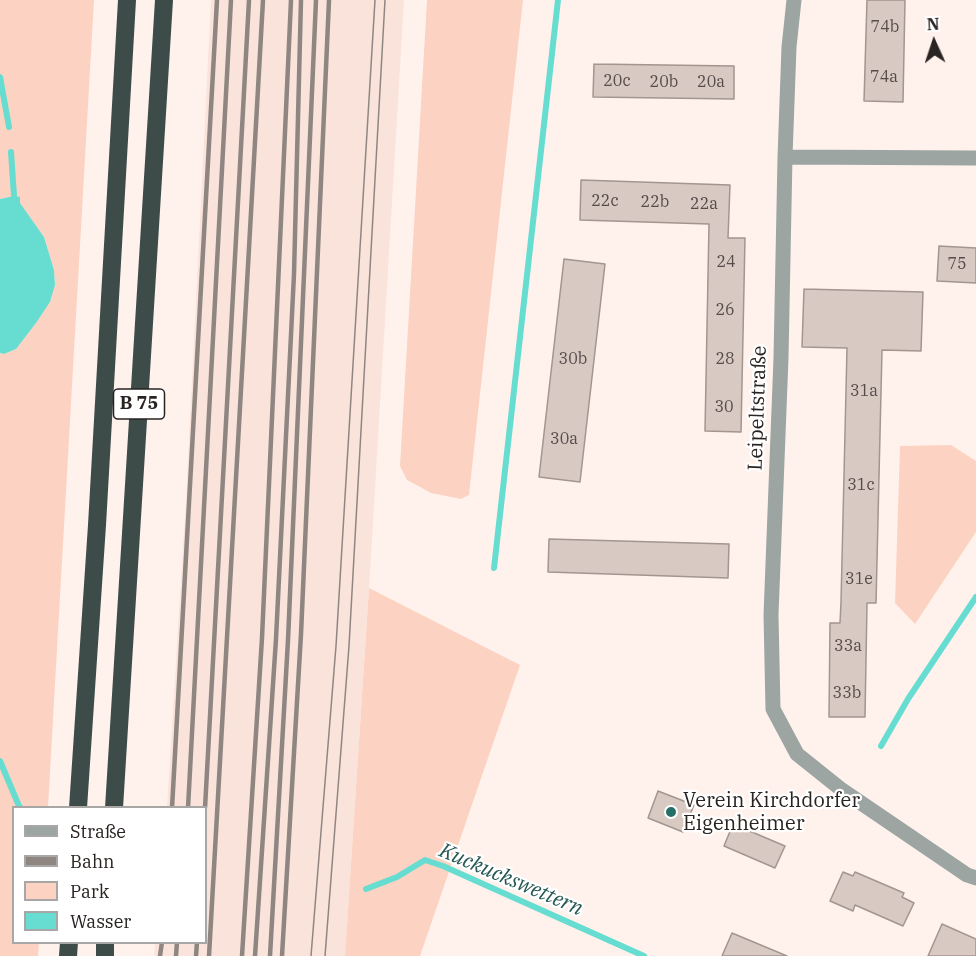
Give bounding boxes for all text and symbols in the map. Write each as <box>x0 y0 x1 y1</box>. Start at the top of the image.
north arrow <box>904 12 964 72</box>
text: N <box>926 14 940 34</box>
house number: 74b <box>871 17 899 37</box>
house number: 74a <box>870 67 898 87</box>
house number: 20c <box>603 71 631 91</box>
house number: 20b <box>650 72 678 92</box>
house number: 20a <box>697 72 725 92</box>
house number: 22c <box>591 191 619 211</box>
house number: 22b <box>641 192 669 212</box>
house number: 22a <box>690 194 718 214</box>
house number: 24 <box>716 252 736 272</box>
house number: 75 <box>947 254 967 274</box>
house number: 26 <box>715 300 735 320</box>
street label: Leipeltstraße <box>744 345 772 471</box>
house number: 30b <box>559 349 587 369</box>
house number: 28 <box>715 349 735 369</box>
house number: 31a <box>850 381 878 401</box>
road number: B 75 <box>114 389 164 419</box>
house number: 30 <box>714 397 734 417</box>
house number: 30a <box>550 429 578 449</box>
house number: 31c <box>847 475 875 495</box>
house number: 31e <box>845 569 873 589</box>
house number: 33a <box>834 636 862 656</box>
house number: 33b <box>833 683 861 703</box>
place label: Verein Kirchdorfer Eigenheimer <box>683 789 860 836</box>
marker: Verein Kirchdorfer Eigenheimer <box>664 805 678 819</box>
legend <box>12 806 207 944</box>
text: Straße <box>70 820 126 843</box>
water label: Kuckuckswettern <box>435 838 587 922</box>
text: Bahn <box>70 850 115 873</box>
text: Park <box>70 880 109 903</box>
text: Wasser <box>70 910 131 933</box>

